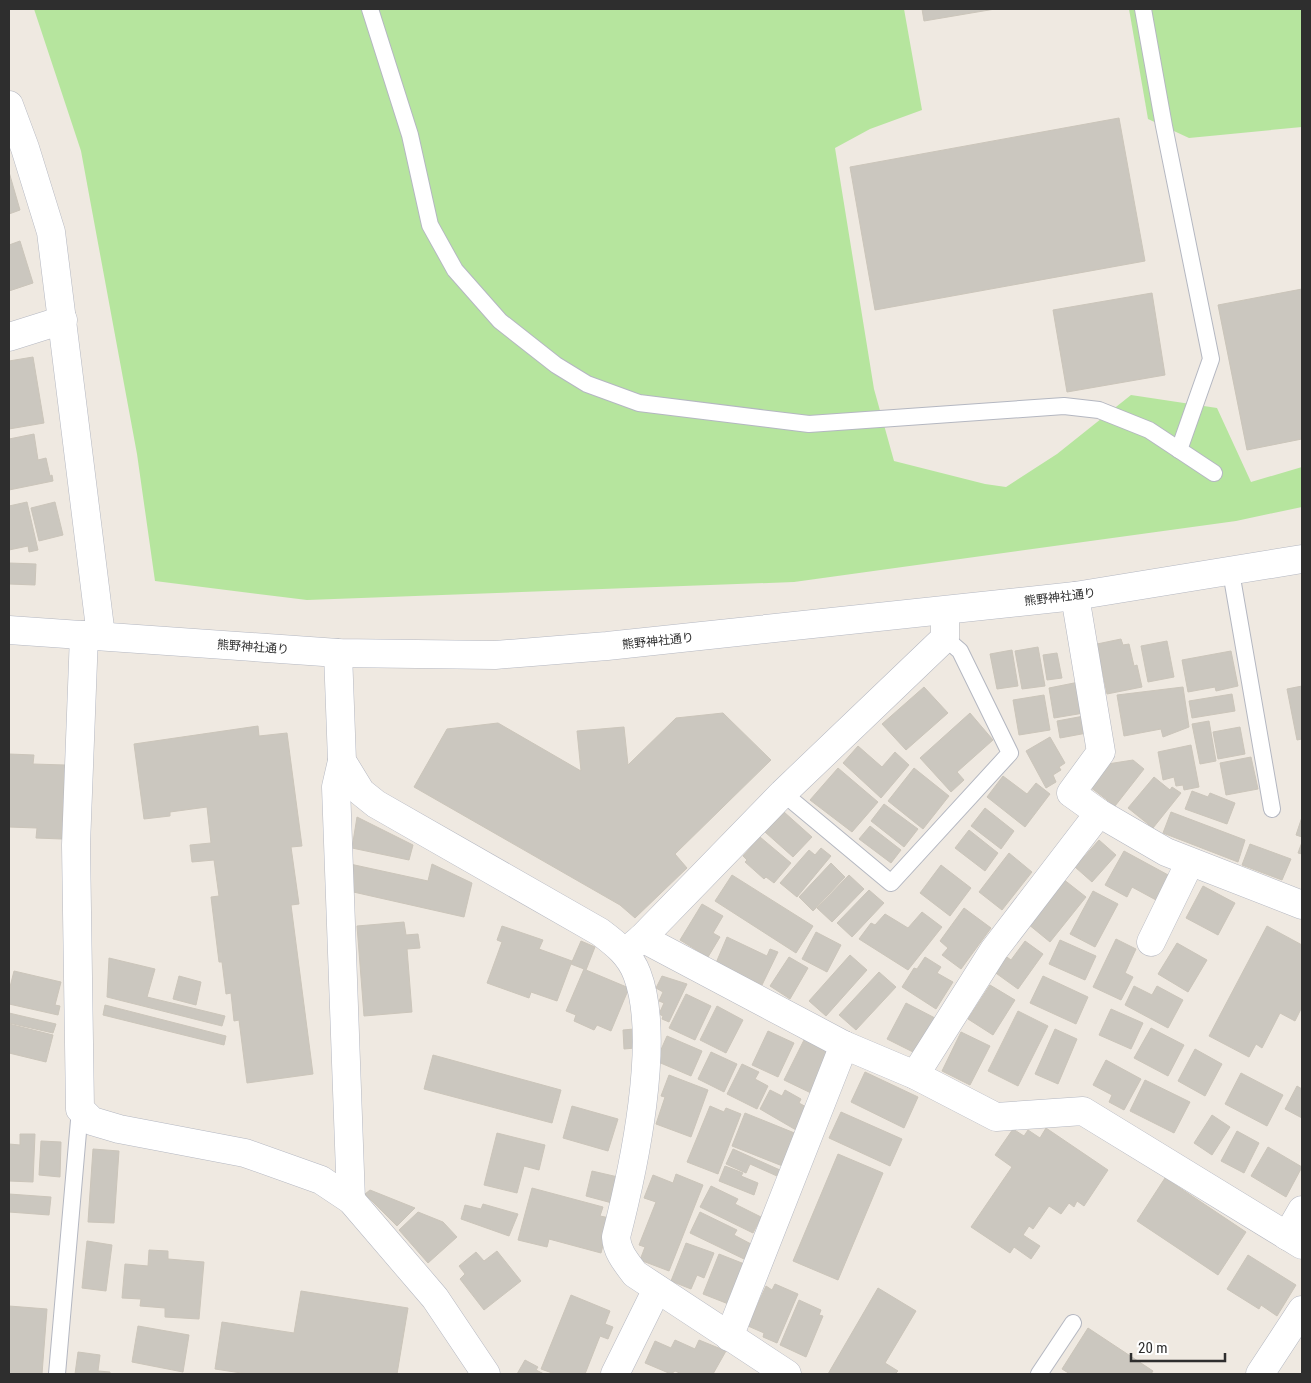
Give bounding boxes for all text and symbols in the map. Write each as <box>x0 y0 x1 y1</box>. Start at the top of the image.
street label: 熊野神社通り <box>1023 586 1097 608</box>
street label: 熊野神社通り <box>621 630 695 652</box>
street label: 熊野神社通り <box>217 638 289 656</box>
scale bar <box>1131 1330 1225 1362</box>
text: 20 m <box>1138 1339 1168 1357</box>

